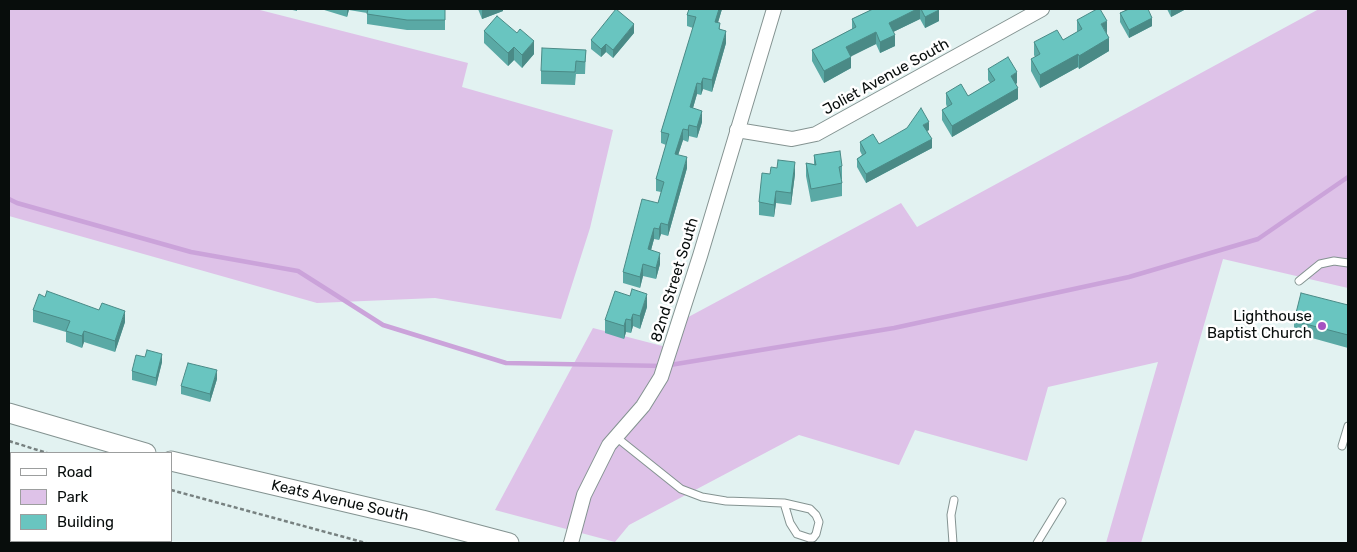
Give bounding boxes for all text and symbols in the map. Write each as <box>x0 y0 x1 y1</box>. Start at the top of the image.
street label: Joliet Avenue South <box>820 35 952 119</box>
street label: 82nd Street South <box>648 216 702 344</box>
place label: Lighthouse Baptist Church <box>1207 308 1312 343</box>
marker: Lighthouse Baptist Church <box>1316 320 1328 332</box>
legend <box>10 452 172 542</box>
text: Road <box>57 463 93 481</box>
street label: Keats Avenue South <box>270 476 410 526</box>
text: Park <box>57 488 88 506</box>
text: Building <box>57 513 114 531</box>

